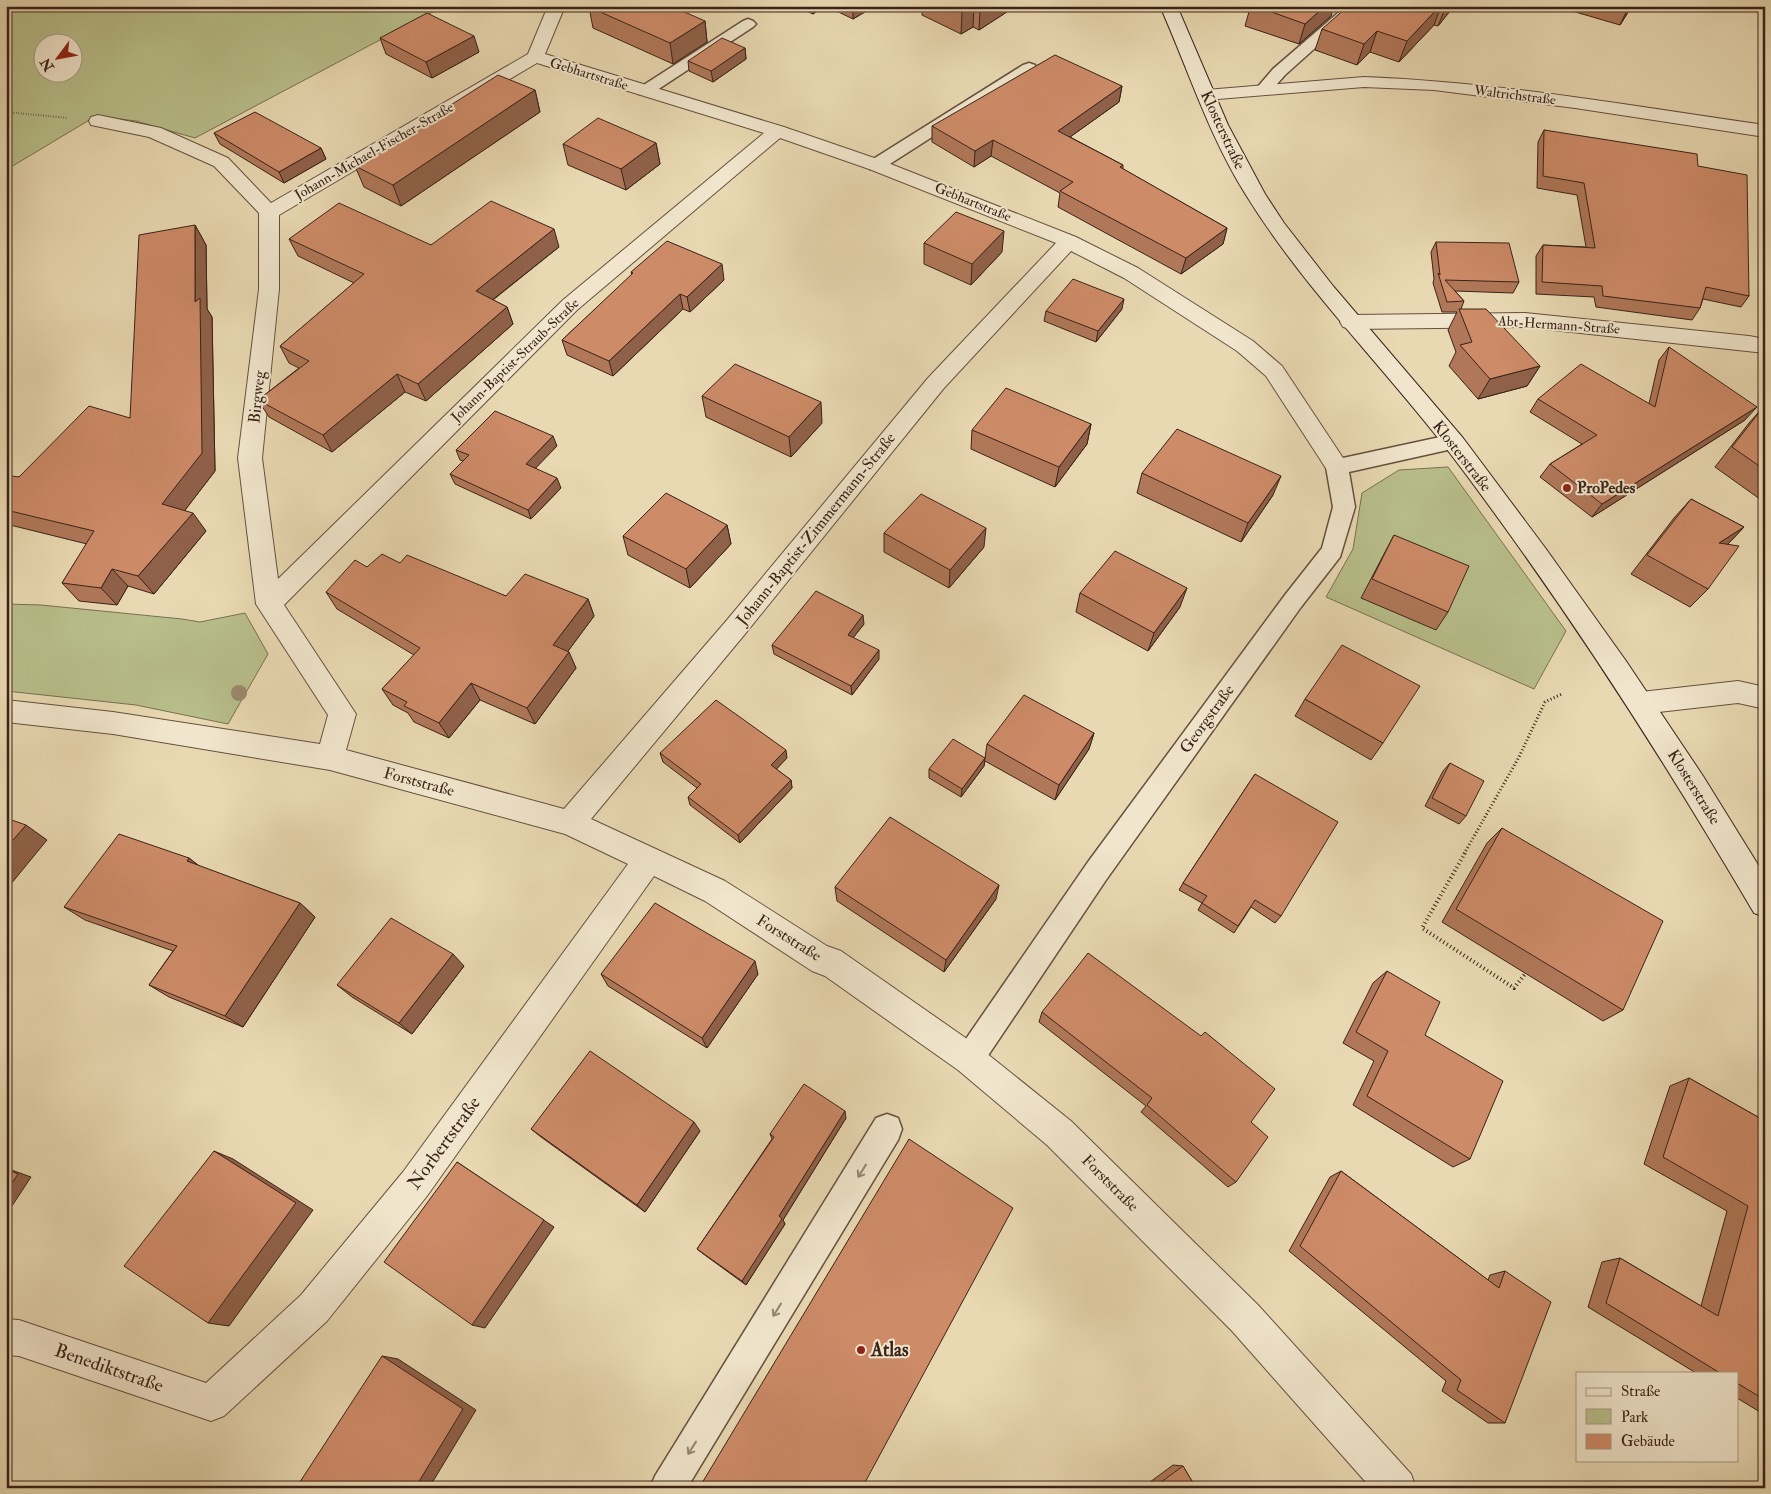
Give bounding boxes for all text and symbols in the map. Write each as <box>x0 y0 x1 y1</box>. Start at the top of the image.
north arrow <box>32 32 82 82</box>
text: N <box>37 54 58 75</box>
street label: Gebhartstraße <box>548 54 630 94</box>
street label: Waltrichstraße <box>1472 81 1557 108</box>
street label: Klosterstraße <box>1196 87 1250 173</box>
street label: Johann-Michael-Fischer-Straße <box>291 98 457 204</box>
street label: Gebhartstraße <box>932 179 1014 225</box>
street label: Johann-Baptist-Straub-Straße <box>447 294 583 427</box>
street label: Abt-Hermann-Straße <box>1496 312 1621 338</box>
street label: Birgweg <box>244 369 270 424</box>
street label: Klosterstraße <box>1428 416 1496 496</box>
street label: Johann-Baptist-Zimmermann-Straße <box>731 428 901 631</box>
place label: ProPedes <box>1577 478 1636 498</box>
marker: ProPedes <box>1561 482 1573 494</box>
street label: Georgstraße <box>1175 680 1239 757</box>
street label: Klosterstraße <box>1663 746 1725 829</box>
street label: Forststraße <box>381 763 457 801</box>
street label: Forststraße <box>753 910 825 966</box>
street label: Norbertstraße <box>402 1092 486 1194</box>
street label: Forststraße <box>1077 1150 1143 1216</box>
one-way arrow <box>856 1164 867 1178</box>
one-way arrow <box>771 1302 781 1316</box>
street label: Benediktstraße <box>52 1338 167 1398</box>
place label: Atlas <box>870 1338 909 1362</box>
marker: Atlas <box>855 1344 867 1356</box>
legend <box>1576 1372 1738 1462</box>
text: Straße <box>1621 1382 1660 1401</box>
text: Park <box>1621 1408 1648 1427</box>
text: Gebäude <box>1621 1432 1675 1451</box>
one-way arrow <box>686 1441 697 1455</box>

